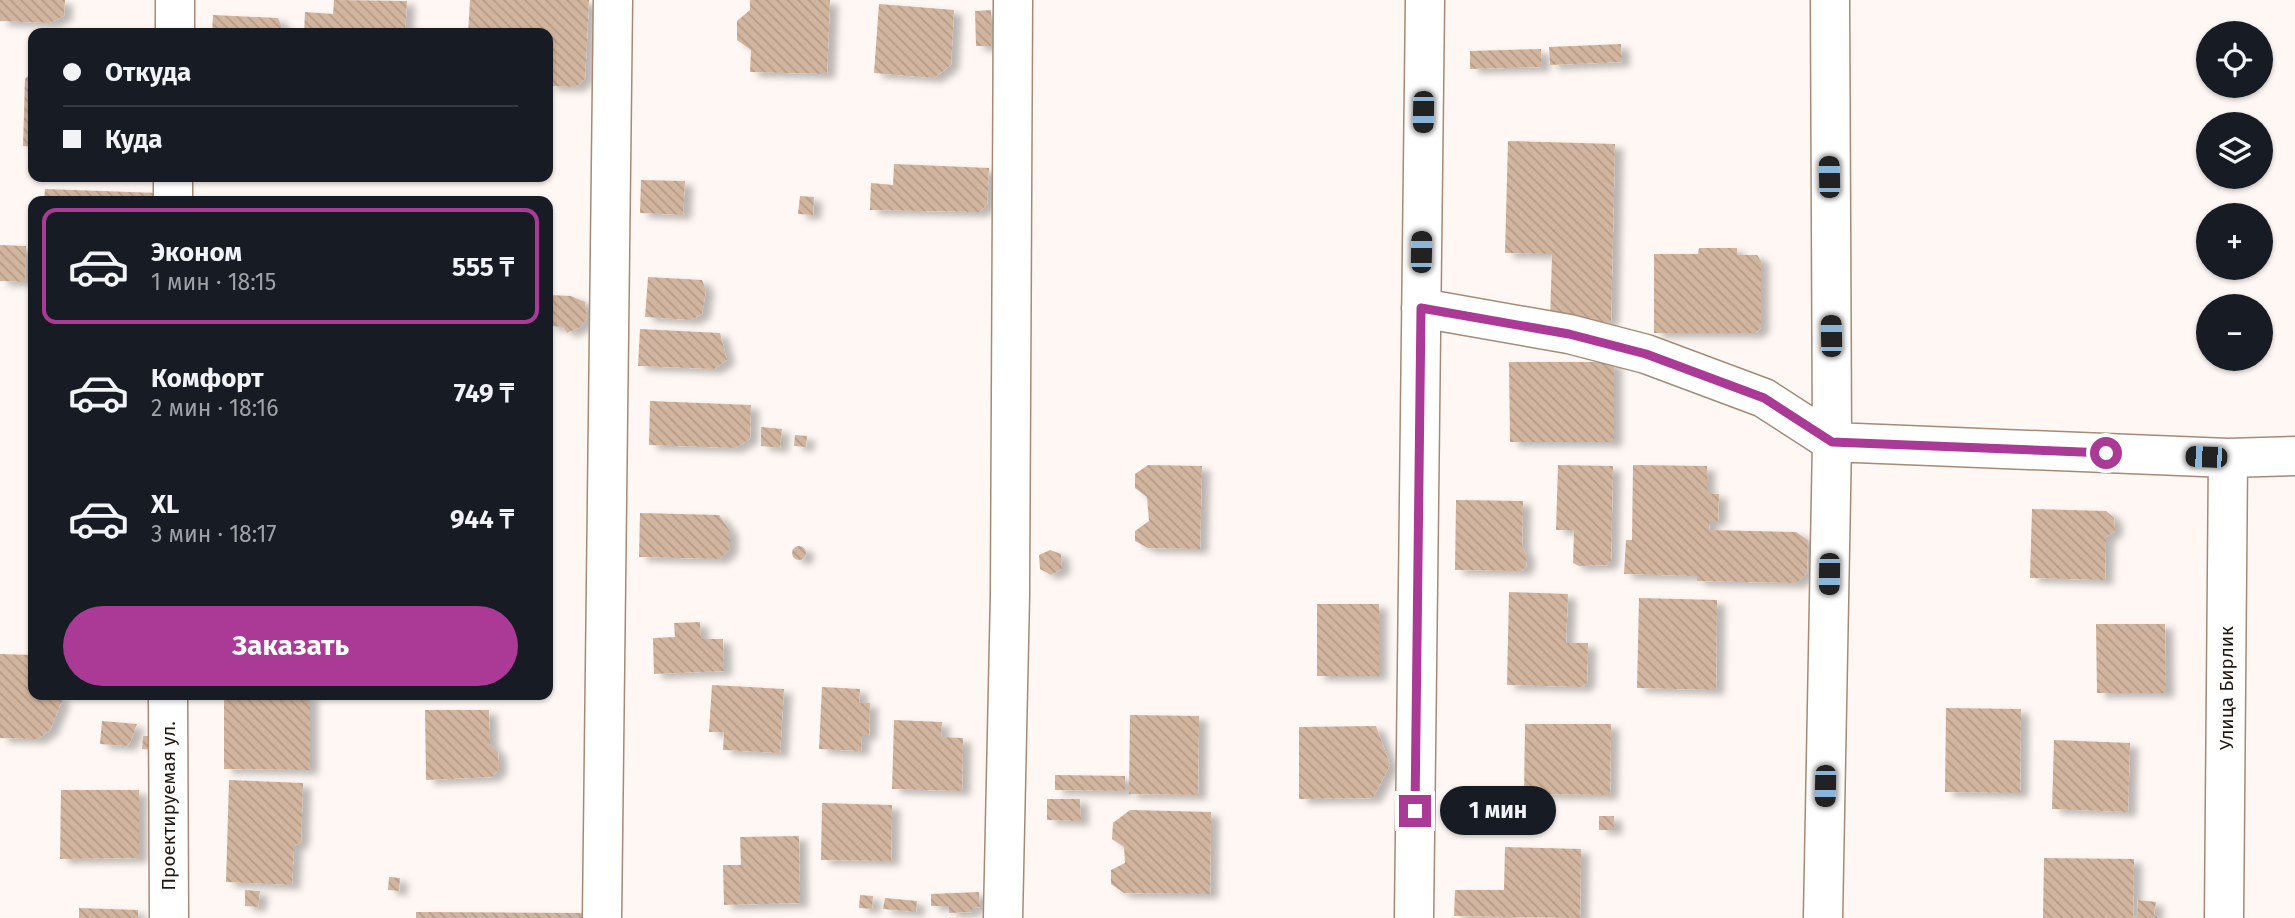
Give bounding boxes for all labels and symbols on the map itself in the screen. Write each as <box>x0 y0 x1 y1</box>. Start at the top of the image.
car <box>1413 91 1434 133</box>
car <box>1819 156 1840 198</box>
car <box>1411 231 1432 273</box>
car <box>1821 315 1842 357</box>
route start <box>2090 437 2122 469</box>
car <box>2185 446 2228 468</box>
car <box>1819 553 1840 595</box>
street label: Улица Бирлик <box>2215 626 2238 750</box>
street label: Проектируемая ул. <box>157 721 180 891</box>
car <box>1815 765 1836 807</box>
callout: 1 мин <box>1440 786 1555 836</box>
route end <box>1399 795 1431 827</box>

